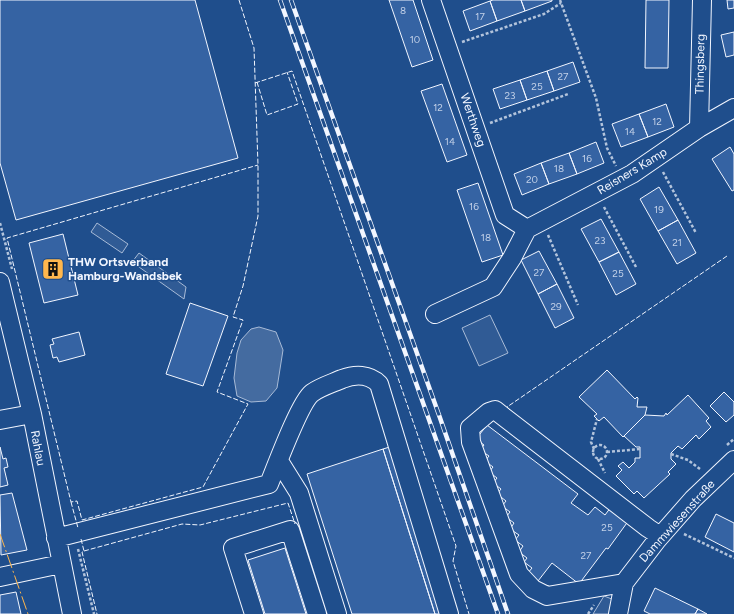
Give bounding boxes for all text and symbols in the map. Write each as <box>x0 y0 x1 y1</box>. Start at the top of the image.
house number: 8 <box>400 4 406 17</box>
house number: 17 <box>475 10 485 23</box>
house number: 10 <box>410 33 420 46</box>
street label: Thingsberg <box>692 34 708 94</box>
house number: 27 <box>558 70 569 83</box>
house number: 25 <box>531 80 543 93</box>
house number: 23 <box>504 89 516 102</box>
street label: Werthweg <box>457 91 489 149</box>
house number: 12 <box>433 101 443 114</box>
house number: 12 <box>652 115 662 128</box>
house number: 14 <box>625 125 635 138</box>
house number: 14 <box>445 135 455 148</box>
street label: Reisners Kamp <box>595 145 669 197</box>
house number: 16 <box>582 152 592 165</box>
house number: 18 <box>554 162 564 175</box>
house number: 20 <box>526 173 538 186</box>
house number: 16 <box>469 200 479 213</box>
house number: 19 <box>654 203 664 216</box>
house number: 18 <box>481 231 491 244</box>
house number: 23 <box>594 234 606 247</box>
house number: 21 <box>672 236 682 249</box>
place label: THW Ortsverband Hamburg-Wandsbek <box>68 255 183 283</box>
building icon: THW Ortsverband Hamburg-Wandsbek <box>40 256 66 282</box>
house number: 27 <box>534 266 545 279</box>
house number: 25 <box>612 267 624 280</box>
house number: 29 <box>550 300 562 313</box>
street label: Rahlau <box>28 429 48 467</box>
street label: Dammwiesenstraße <box>636 477 718 565</box>
house number: 25 <box>601 521 613 534</box>
house number: 27 <box>581 549 592 562</box>

